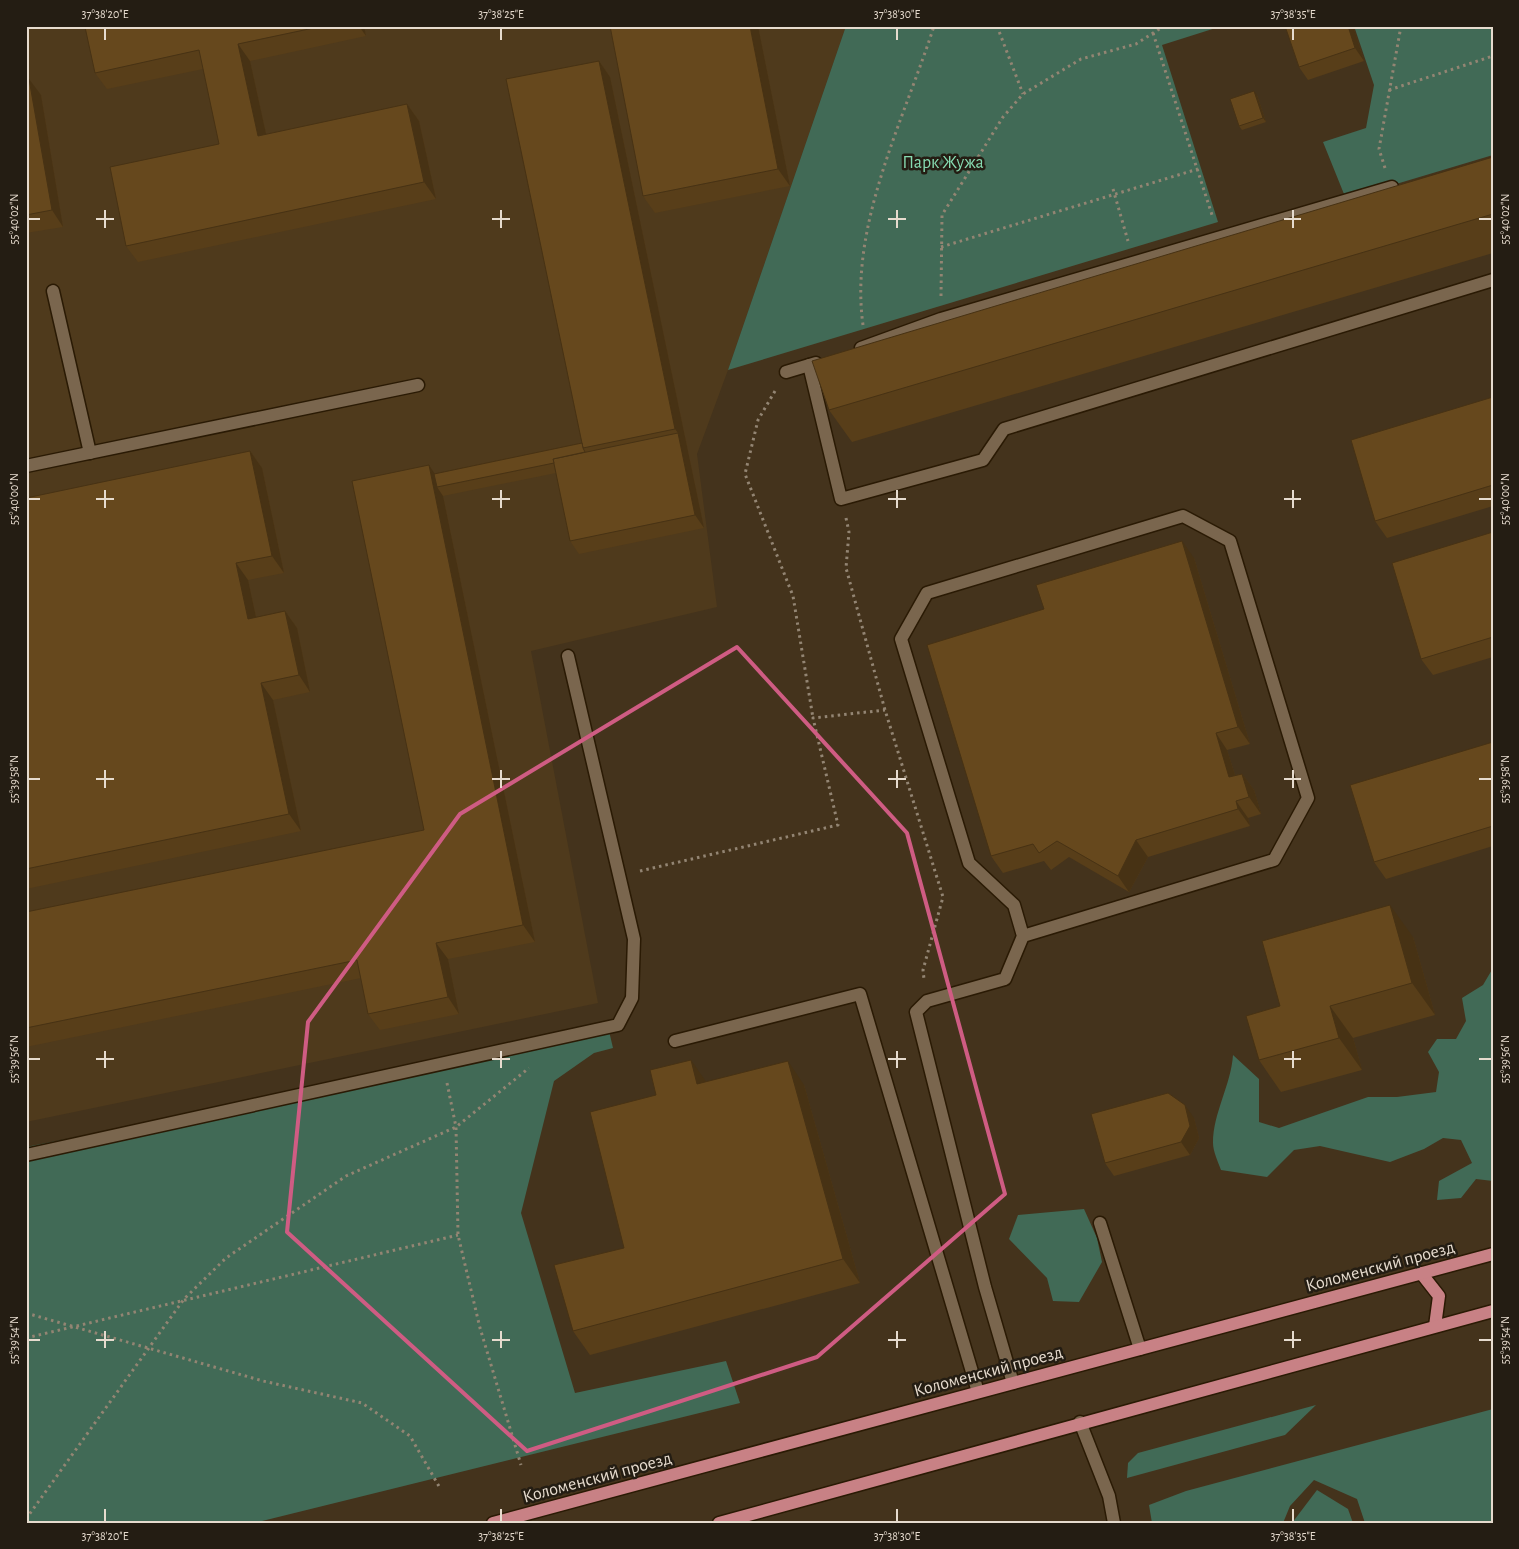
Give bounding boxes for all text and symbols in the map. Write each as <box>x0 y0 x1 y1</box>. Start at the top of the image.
text: 37°38'20"E <box>81 8 129 20</box>
text: 37°38'25"E <box>478 8 524 20</box>
text: 37°38'30"E <box>874 8 920 20</box>
text: 37°38'35"E <box>1270 8 1316 20</box>
park label: Парк Жужа <box>902 154 984 172</box>
text: 55°40'02"N <box>8 193 20 245</box>
text: 55°40'02"N <box>1499 193 1511 245</box>
text: 55°40'00"N <box>8 473 20 525</box>
text: 55°40'00"N <box>1499 473 1511 525</box>
text: 55°39'58"N <box>8 755 20 803</box>
text: 55°39'58"N <box>1499 755 1511 803</box>
text: 55°39'56"N <box>8 1035 20 1083</box>
text: 55°39'56"N <box>1499 1035 1511 1083</box>
street label: Коломенский проезд <box>1304 1238 1457 1296</box>
text: 55°39'54"N <box>8 1316 20 1364</box>
text: 55°39'54"N <box>1499 1316 1511 1364</box>
street label: Коломенский проезд <box>912 1343 1065 1401</box>
street label: Коломенский проезд <box>521 1449 674 1507</box>
text: 37°38'20"E <box>81 1530 129 1542</box>
text: 37°38'25"E <box>478 1530 524 1542</box>
text: 37°38'30"E <box>874 1530 920 1542</box>
text: 37°38'35"E <box>1270 1530 1316 1542</box>

